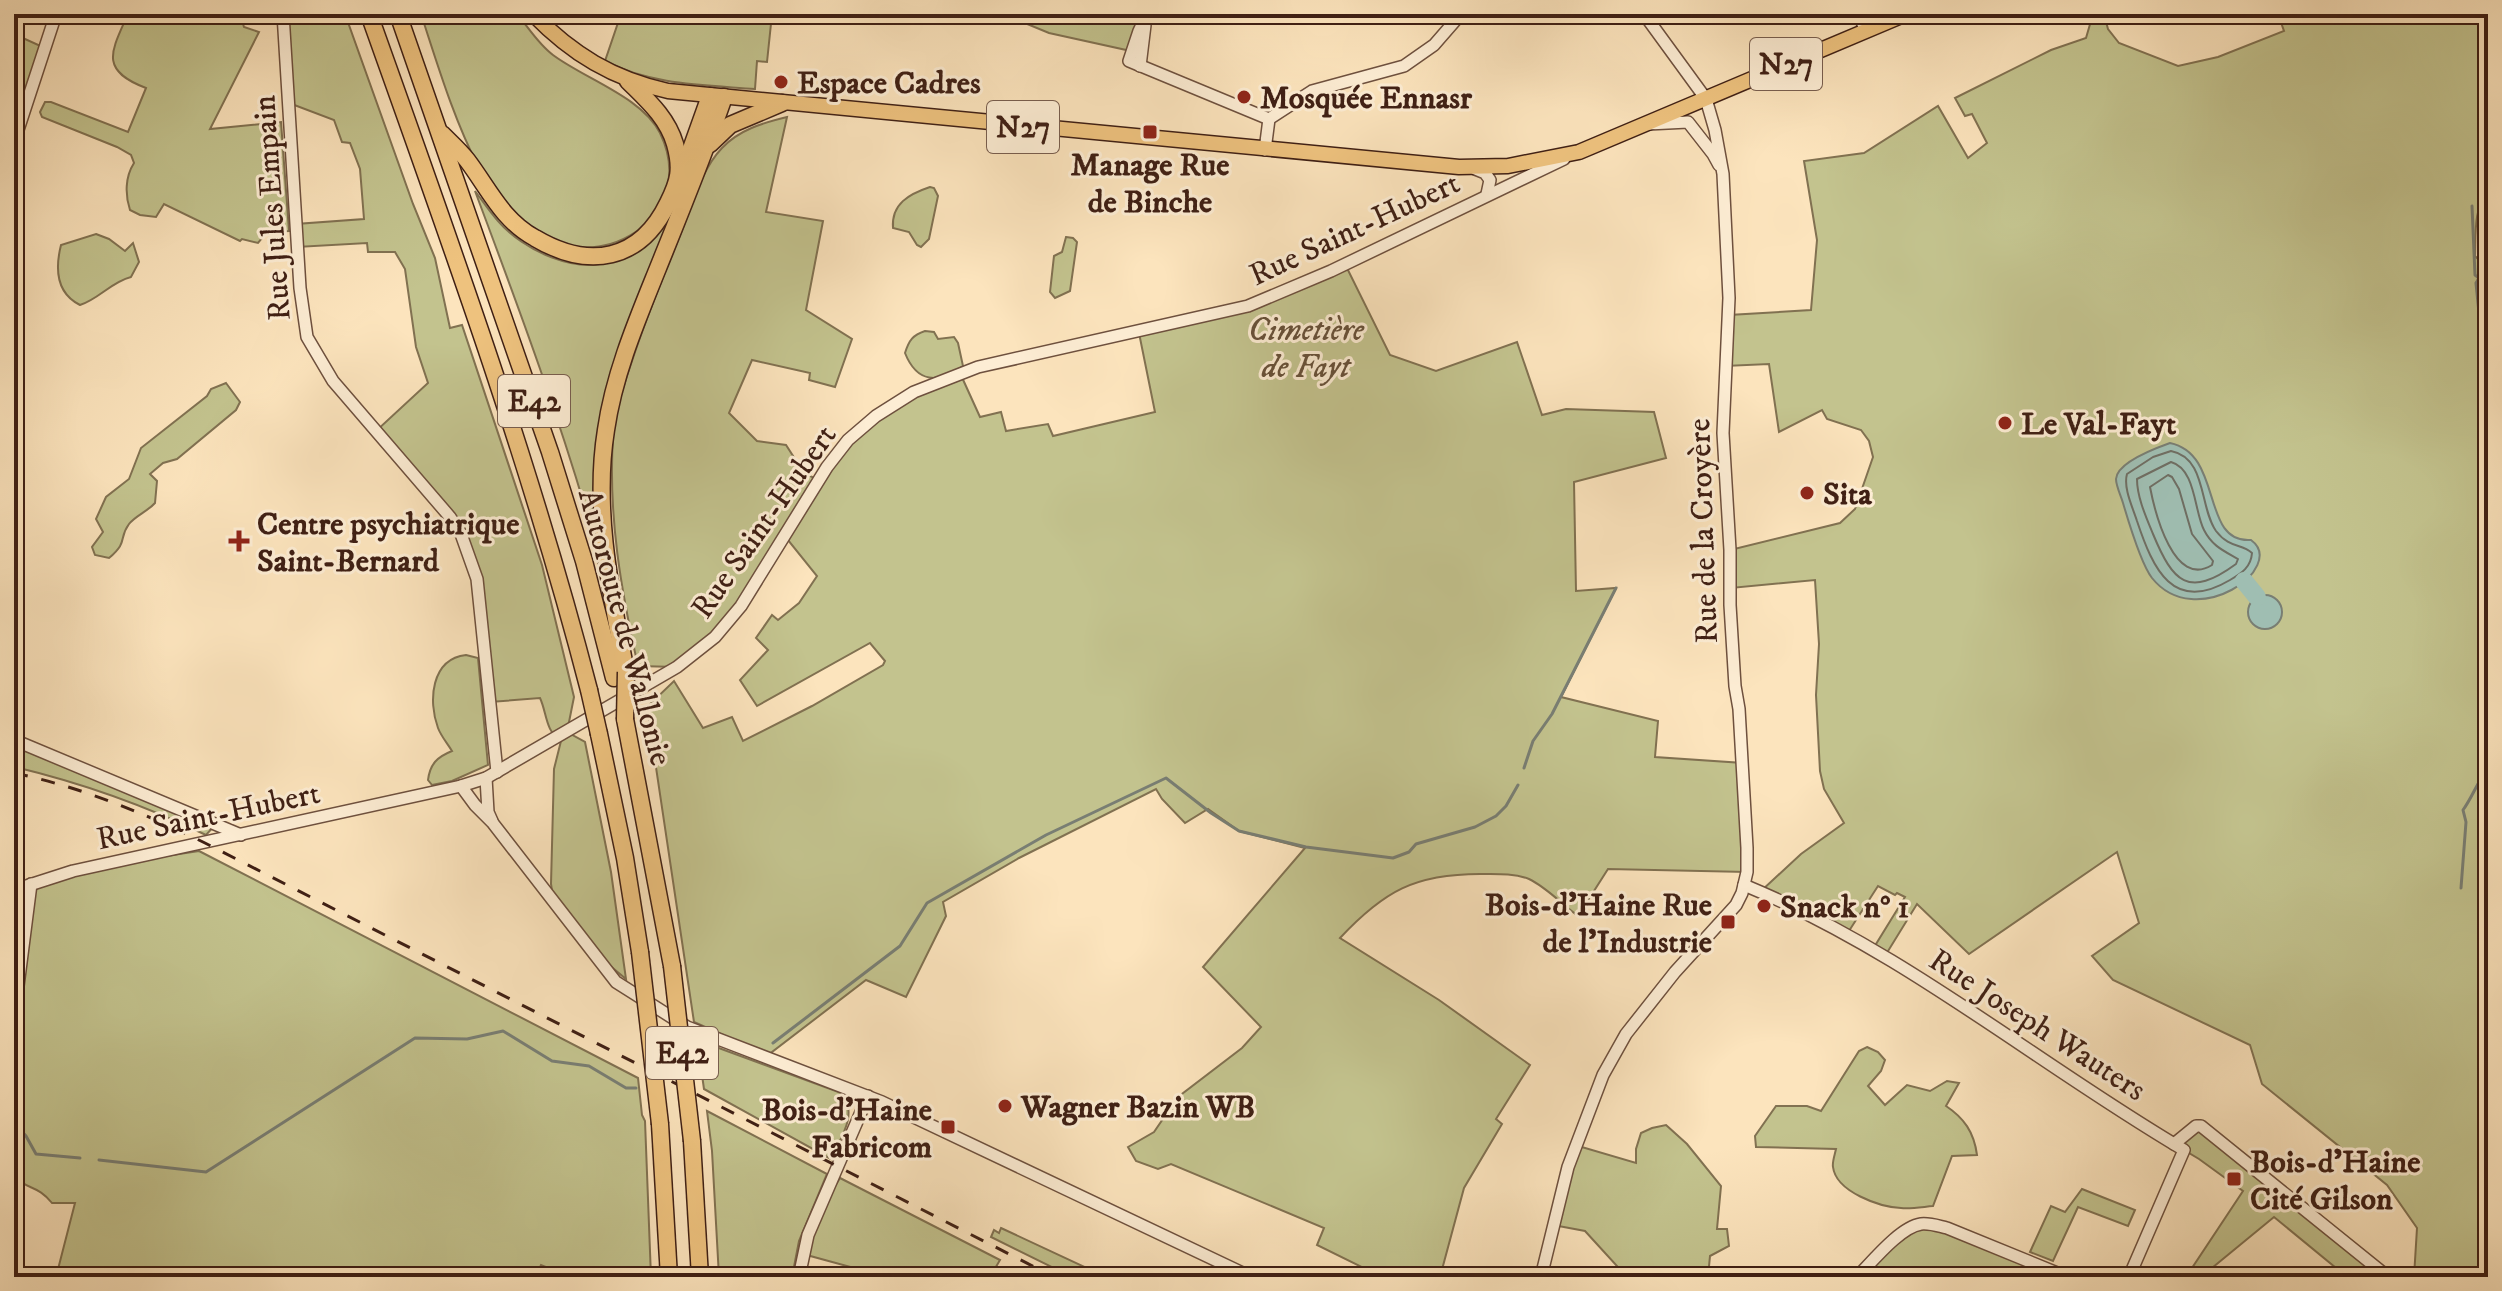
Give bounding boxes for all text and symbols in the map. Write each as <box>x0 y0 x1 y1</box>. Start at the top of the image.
road number: N27 <box>1750 38 1822 90</box>
place label: Espace Cadres <box>797 64 981 104</box>
marker: Espace Cadres <box>772 73 790 91</box>
place label: Mosquée Ennasr <box>1260 79 1473 119</box>
marker: Mosquée Ennasr <box>1235 88 1253 106</box>
street label: Rue Jules Empain <box>245 93 301 322</box>
road number: N27 <box>987 101 1059 153</box>
marker: Manage Rue de Binche <box>1141 123 1159 141</box>
place label: Manage Rue de Binche <box>1071 146 1229 223</box>
street label: Rue Saint-Hubert <box>1243 164 1466 296</box>
park label: Cimetière de Fayt <box>1248 311 1365 388</box>
road number: E42 <box>498 375 570 427</box>
place label: Le Val-Fayt <box>2021 405 2177 445</box>
marker: Le Val-Fayt <box>1996 414 2014 432</box>
street label: Rue Saint-Hubert <box>683 418 846 627</box>
street label: Rue de la Croyère <box>1680 418 1728 644</box>
place label: Sita <box>1823 475 1872 515</box>
marker: Sita <box>1798 484 1816 502</box>
street label: Autoroute de Wallonie <box>568 485 680 770</box>
place label: Centre psychiatrique Saint-Bernard <box>257 505 519 582</box>
marker: Centre psychiatrique Saint-Bernard <box>228 530 250 552</box>
street label: Rue Saint-Hubert <box>93 774 324 860</box>
place label: Bois-d'Haine Rue de l'Industrie <box>1485 886 1712 963</box>
place label: Snack n° 1 <box>1780 888 1909 928</box>
marker: Snack n° 1 <box>1755 897 1773 915</box>
marker: Bois-d'Haine Rue de l'Industrie <box>1719 913 1737 931</box>
street label: Rue Joseph Wauters <box>1921 941 2153 1111</box>
road number: E42 <box>646 1027 718 1079</box>
place label: Wagner Bazin WB <box>1020 1088 1255 1128</box>
place label: Bois-d'Haine Fabricom <box>762 1091 932 1168</box>
marker: Wagner Bazin WB <box>996 1097 1014 1115</box>
marker: Bois-d'Haine Fabricom <box>939 1118 957 1136</box>
place label: Bois-d'Haine Cité Gilson <box>2250 1143 2420 1220</box>
marker: Bois-d'Haine Cité Gilson <box>2225 1170 2243 1188</box>

